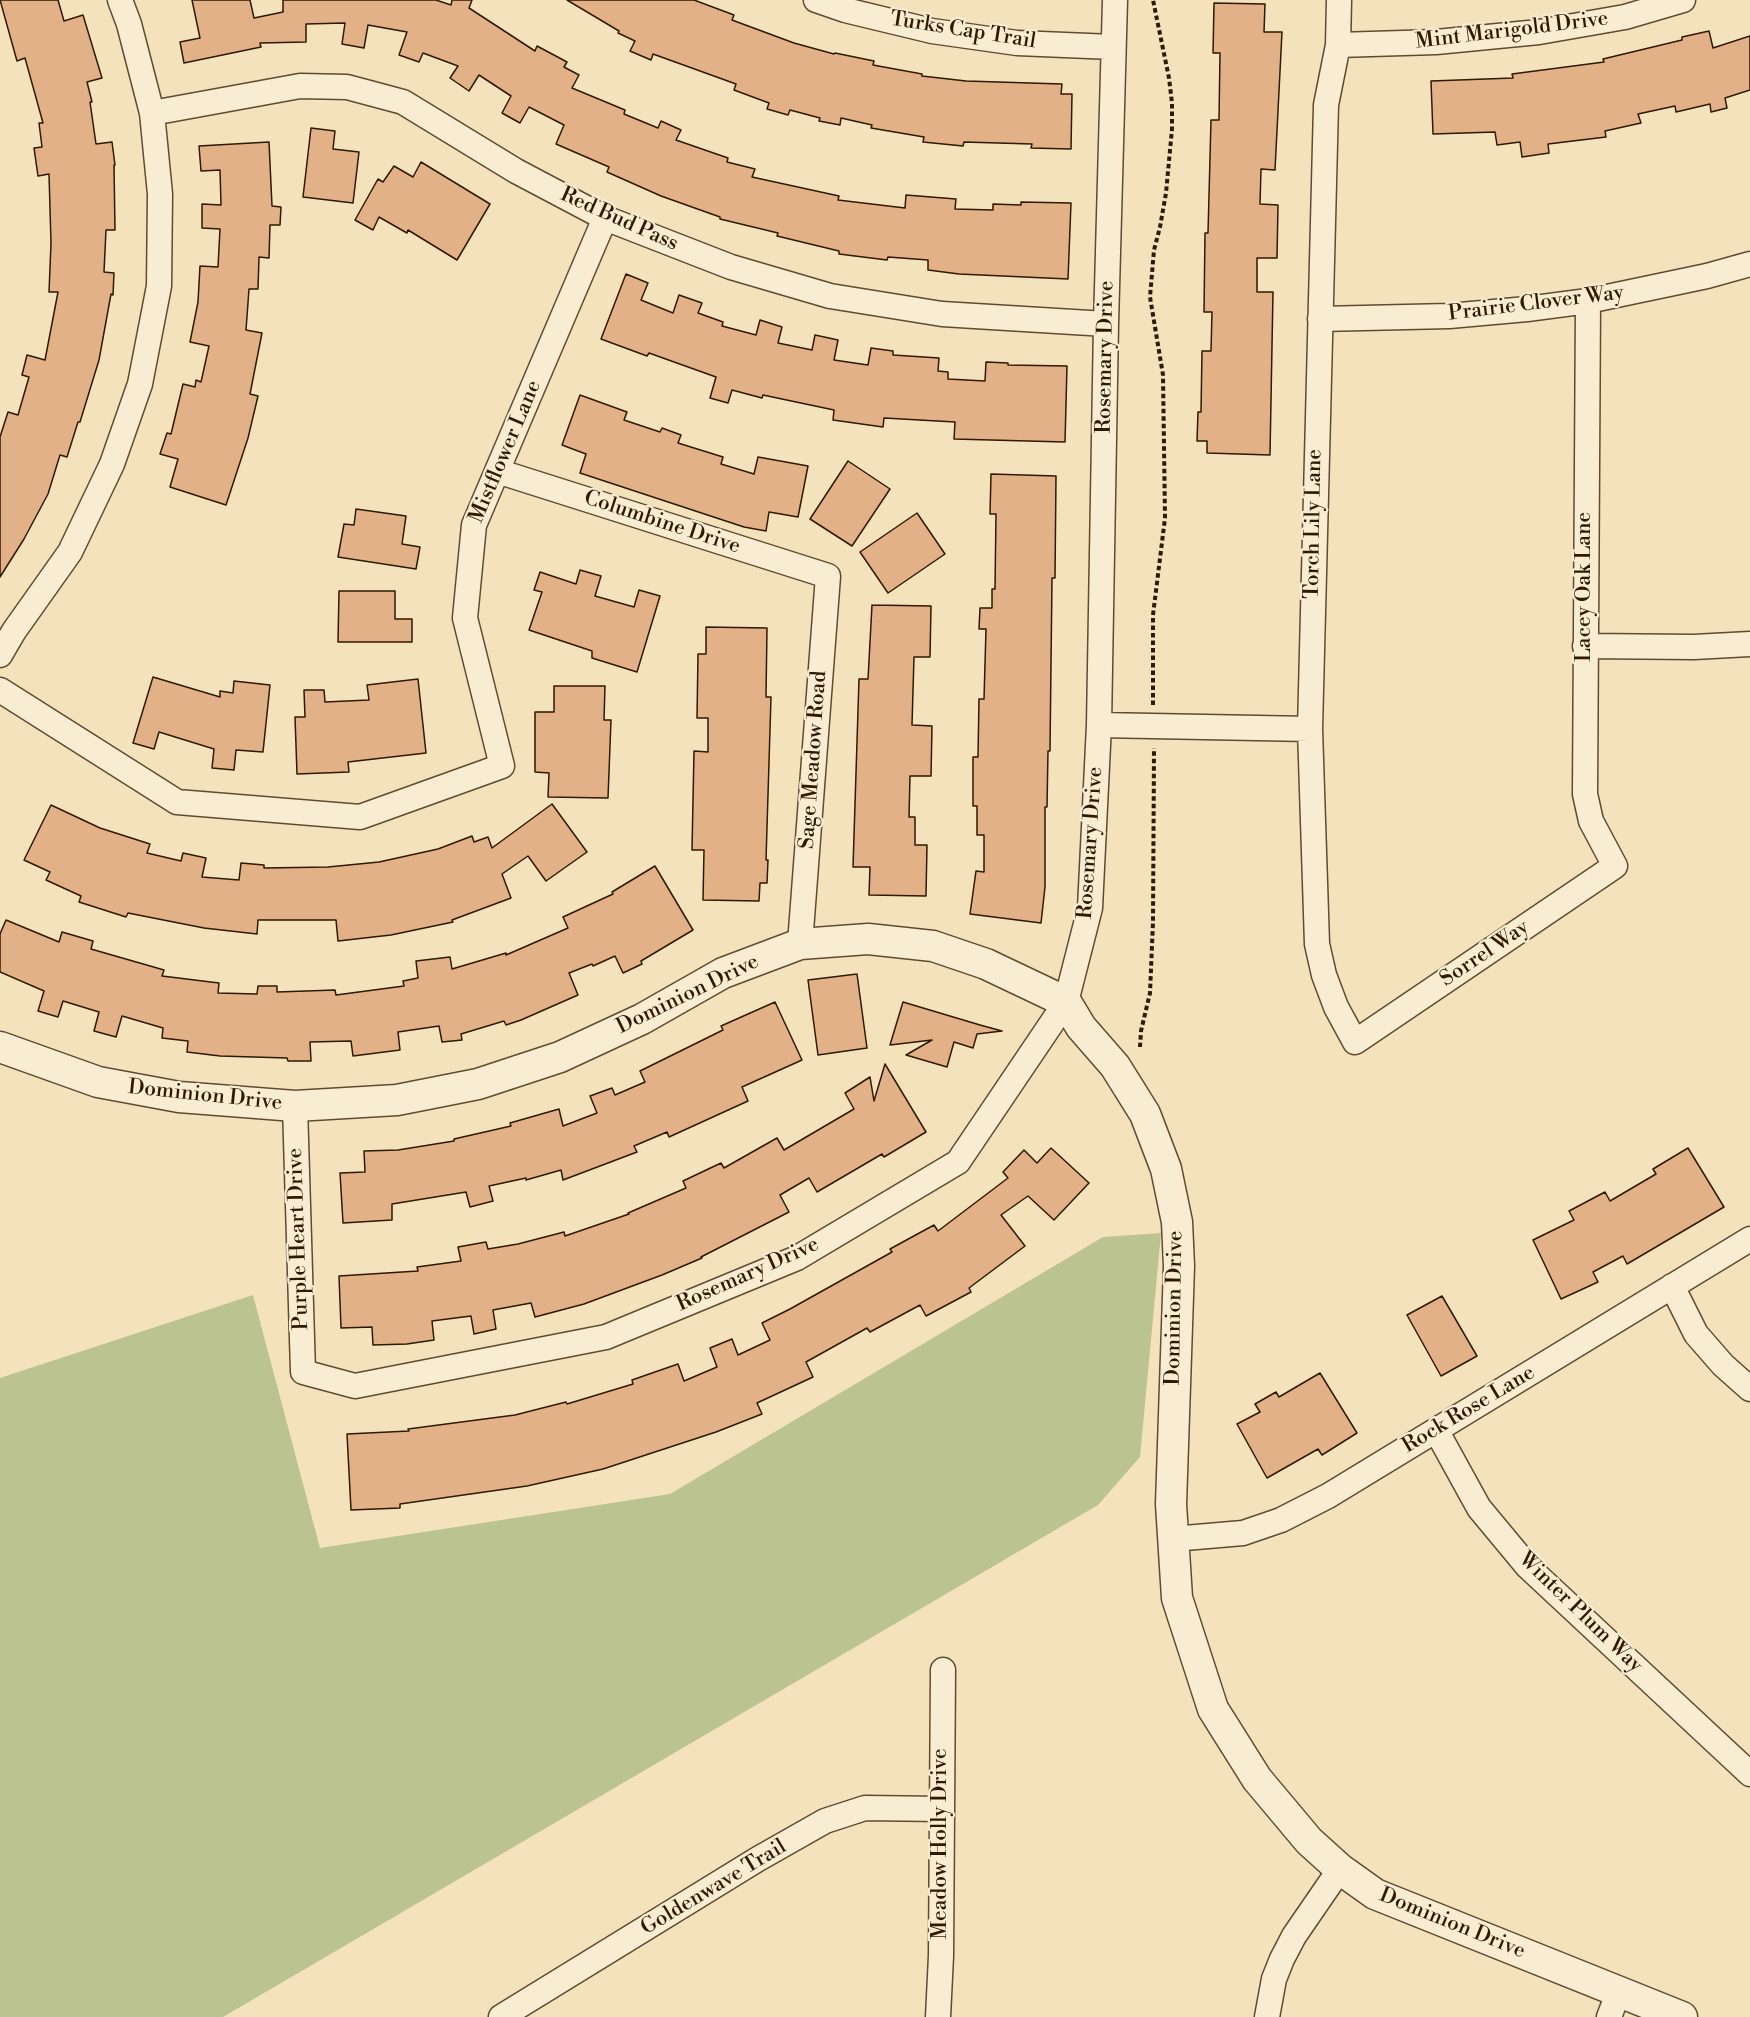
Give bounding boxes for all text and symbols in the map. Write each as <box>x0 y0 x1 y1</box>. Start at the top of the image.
street label: Turks Cap Trail <box>888 7 1038 55</box>
street label: Mint Marigold Drive <box>1414 7 1610 55</box>
street label: Red Bud Pass <box>556 183 682 257</box>
street label: Rosemary Drive <box>1092 280 1120 434</box>
street label: Prairie Clover Way <box>1447 281 1625 327</box>
street label: Mistflower Lane <box>465 377 547 527</box>
street label: Torch Lily Lane <box>1300 449 1328 599</box>
street label: Columbine Drive <box>581 486 743 560</box>
street label: Lacey Oak Lane <box>1572 512 1598 662</box>
street label: Sage Meadow Road <box>795 670 833 850</box>
street label: Rosemary Drive <box>1073 766 1109 920</box>
street label: Sorrel Way <box>1436 915 1534 993</box>
street label: Dominion Drive <box>613 950 763 1040</box>
street label: Dominion Drive <box>127 1075 283 1117</box>
street label: Purple Heart Drive <box>283 1147 315 1331</box>
street label: Dominion Drive <box>1161 1230 1189 1386</box>
street label: Rosemary Drive <box>673 1232 823 1318</box>
street label: Rock Rose Lane <box>1398 1361 1540 1459</box>
street label: Winter Plum Way <box>1513 1547 1647 1679</box>
street label: Meadow Holly Drive <box>928 1748 954 1940</box>
street label: Goldenwave Trail <box>637 1835 791 1941</box>
street label: Dominion Drive <box>1375 1883 1529 1965</box>

